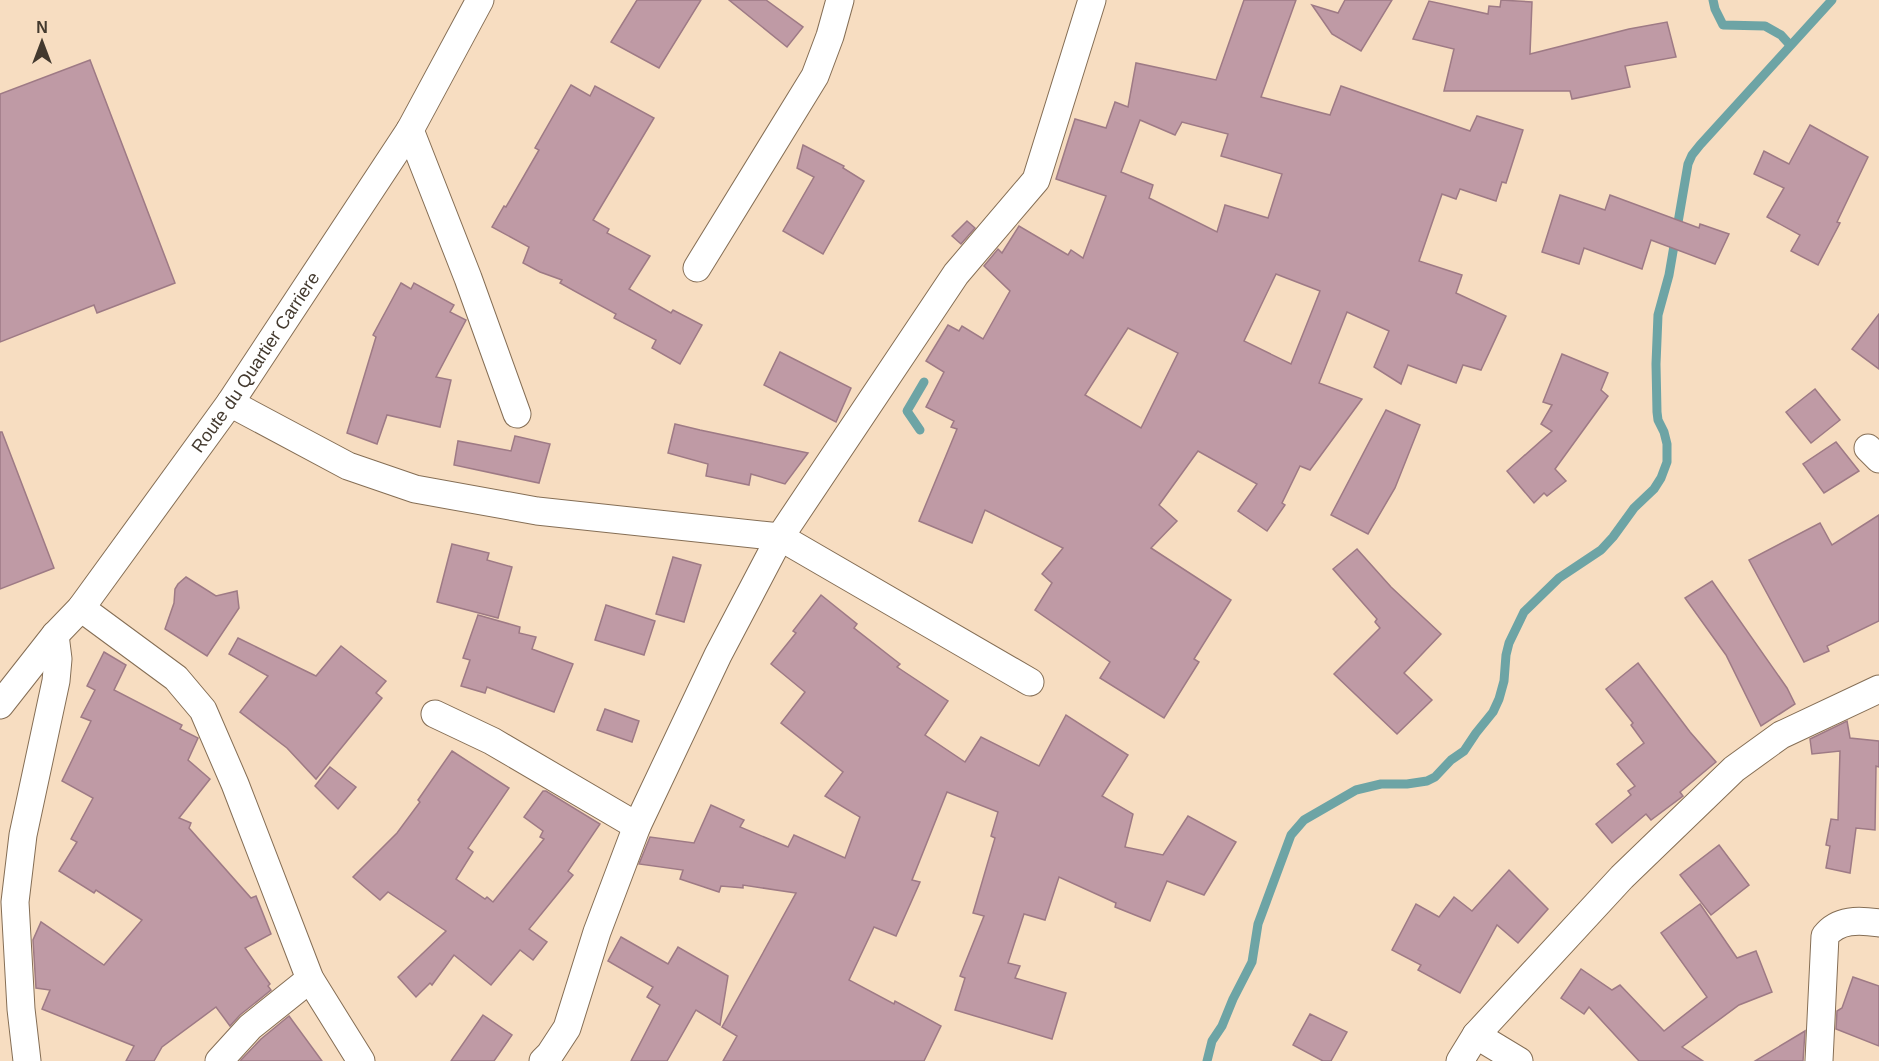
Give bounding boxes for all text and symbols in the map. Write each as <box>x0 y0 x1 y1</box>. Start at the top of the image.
north arrow <box>12 12 72 72</box>
text: N <box>36 19 48 36</box>
street label: Route du Quartier Carriere <box>187 268 324 456</box>

